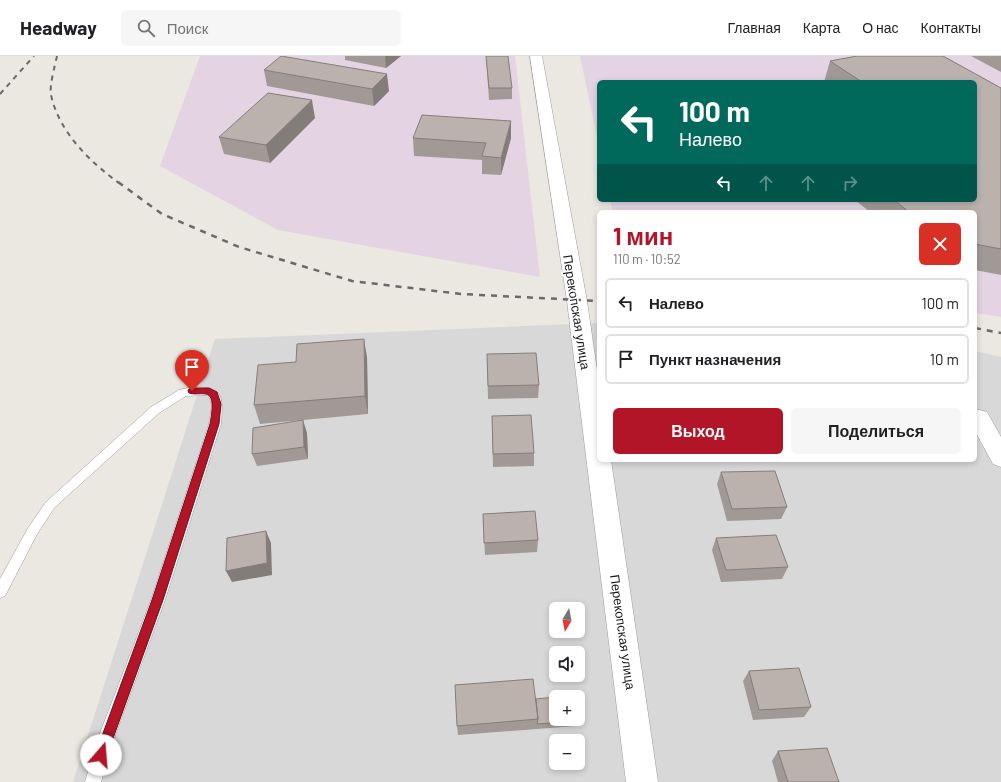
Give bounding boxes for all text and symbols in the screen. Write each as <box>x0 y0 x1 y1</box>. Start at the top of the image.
search box <box>121 10 401 46</box>
text: Headway <box>20 16 97 39</box>
icon: search <box>135 17 157 39</box>
text: Поиск <box>167 19 208 37</box>
text: Главная <box>728 19 781 36</box>
text: Карта <box>803 19 840 36</box>
text: О нас <box>862 19 899 36</box>
text: Контакты <box>921 19 981 36</box>
text: 100 m <box>679 94 750 128</box>
icon: left <box>613 96 665 148</box>
text: Налево <box>679 128 742 150</box>
icon: left <box>713 172 735 194</box>
icon: ahead <box>755 172 777 194</box>
icon: ahead <box>797 172 819 194</box>
icon: right <box>839 172 861 194</box>
text: 1 мин <box>613 221 673 250</box>
button: close <box>919 223 961 265</box>
text: 110 m · 10:52 <box>613 251 681 267</box>
street label: Перекопская улица <box>560 253 594 371</box>
icon: left <box>615 292 637 314</box>
text: Налево <box>649 294 704 312</box>
text: 100 m <box>921 294 959 312</box>
icon: arrive <box>615 348 637 370</box>
pin <box>175 350 209 391</box>
text: Пункт назначения <box>649 350 781 368</box>
text: 10 m <box>930 350 959 368</box>
icon: arrive <box>181 356 203 378</box>
button: Выход <box>613 408 783 454</box>
button: Поделиться <box>791 408 961 454</box>
street label: Перекопская улица <box>607 573 639 691</box>
north arrow <box>549 602 585 638</box>
map controls <box>549 602 585 770</box>
button: sound <box>549 646 585 682</box>
button: + <box>549 690 585 726</box>
position arrow <box>80 734 122 776</box>
button: − <box>549 734 585 770</box>

